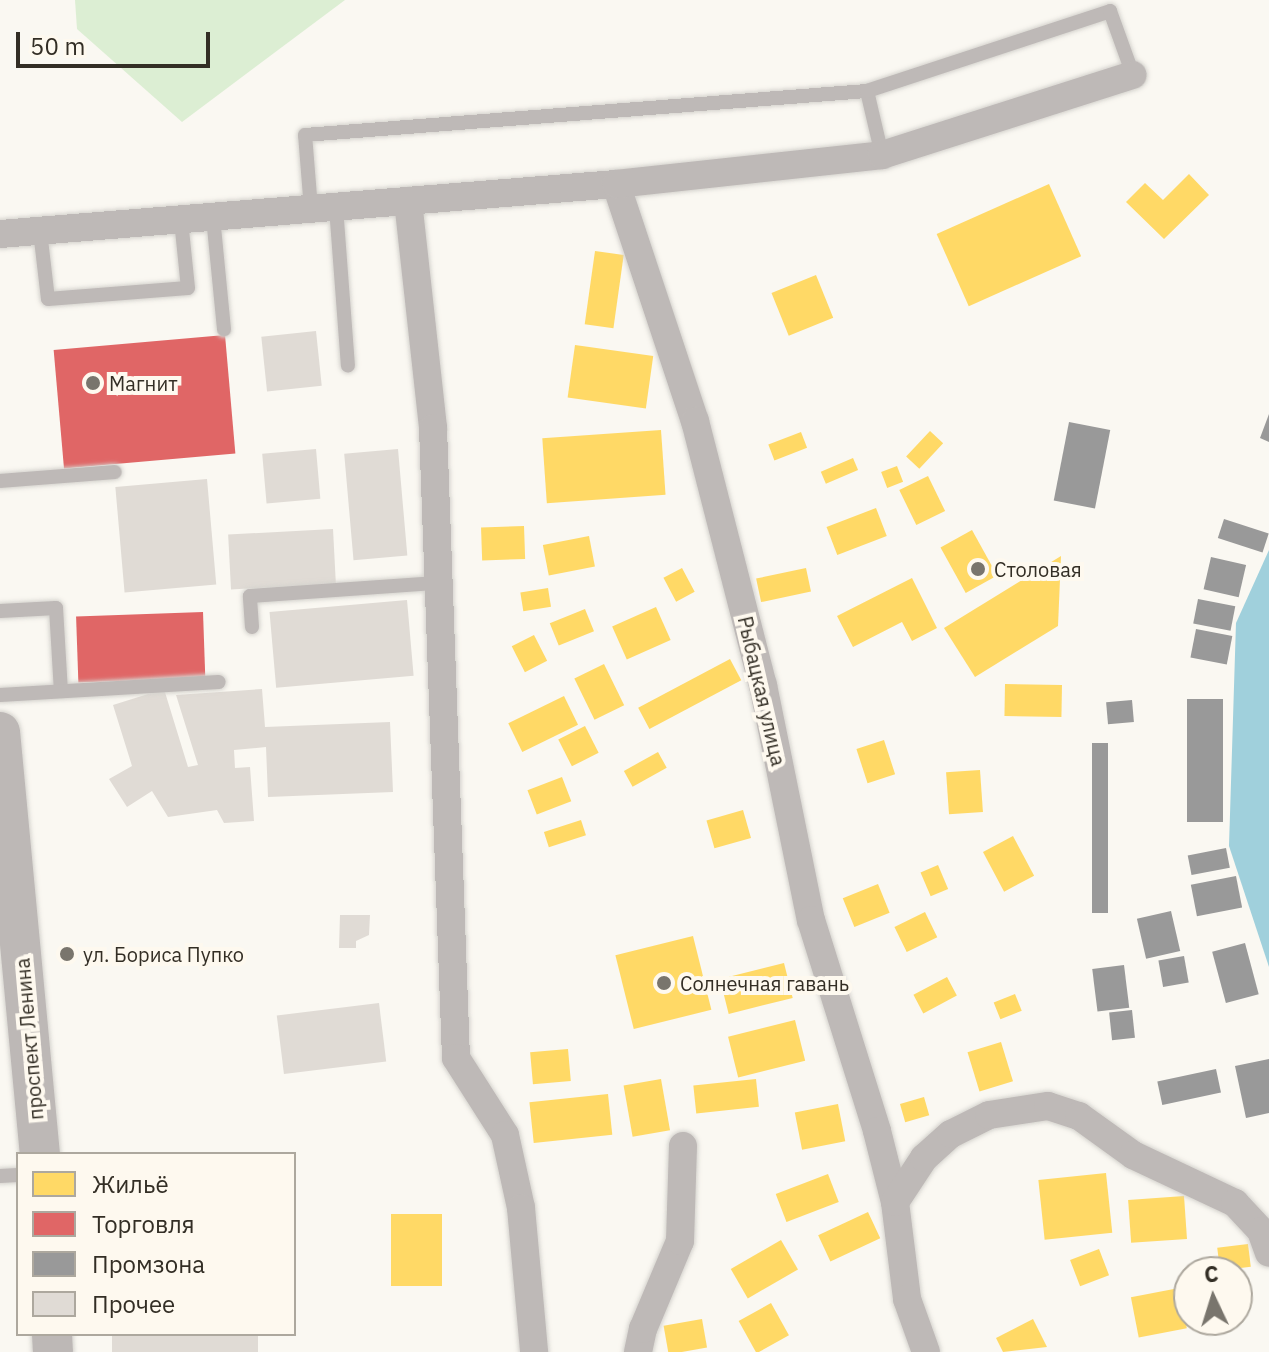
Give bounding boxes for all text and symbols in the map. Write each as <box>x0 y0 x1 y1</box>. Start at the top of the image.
scale bar <box>20 16 214 66</box>
text: 50 m <box>30 30 85 62</box>
place label: Магнит <box>109 371 178 395</box>
marker: Магнит <box>84 374 102 392</box>
place label: Столовая <box>994 557 1082 581</box>
marker: Столовая <box>969 560 987 578</box>
street label: Рыбацкая улица <box>733 614 791 768</box>
place label: ул. Бориса Пупко <box>83 942 244 966</box>
marker: ул. Бориса Пупко <box>58 945 76 963</box>
street label: проспект Ленина <box>10 957 48 1121</box>
place label: Солнечная гавань <box>680 971 849 995</box>
marker: Солнечная гавань <box>655 974 673 992</box>
legend <box>16 1152 296 1336</box>
text: Жильё <box>92 1168 169 1200</box>
text: Торговля <box>92 1208 195 1240</box>
text: Промзона <box>92 1248 205 1280</box>
north arrow <box>1173 1256 1253 1336</box>
text: С <box>1203 1259 1220 1289</box>
text: Прочее <box>92 1288 175 1320</box>

